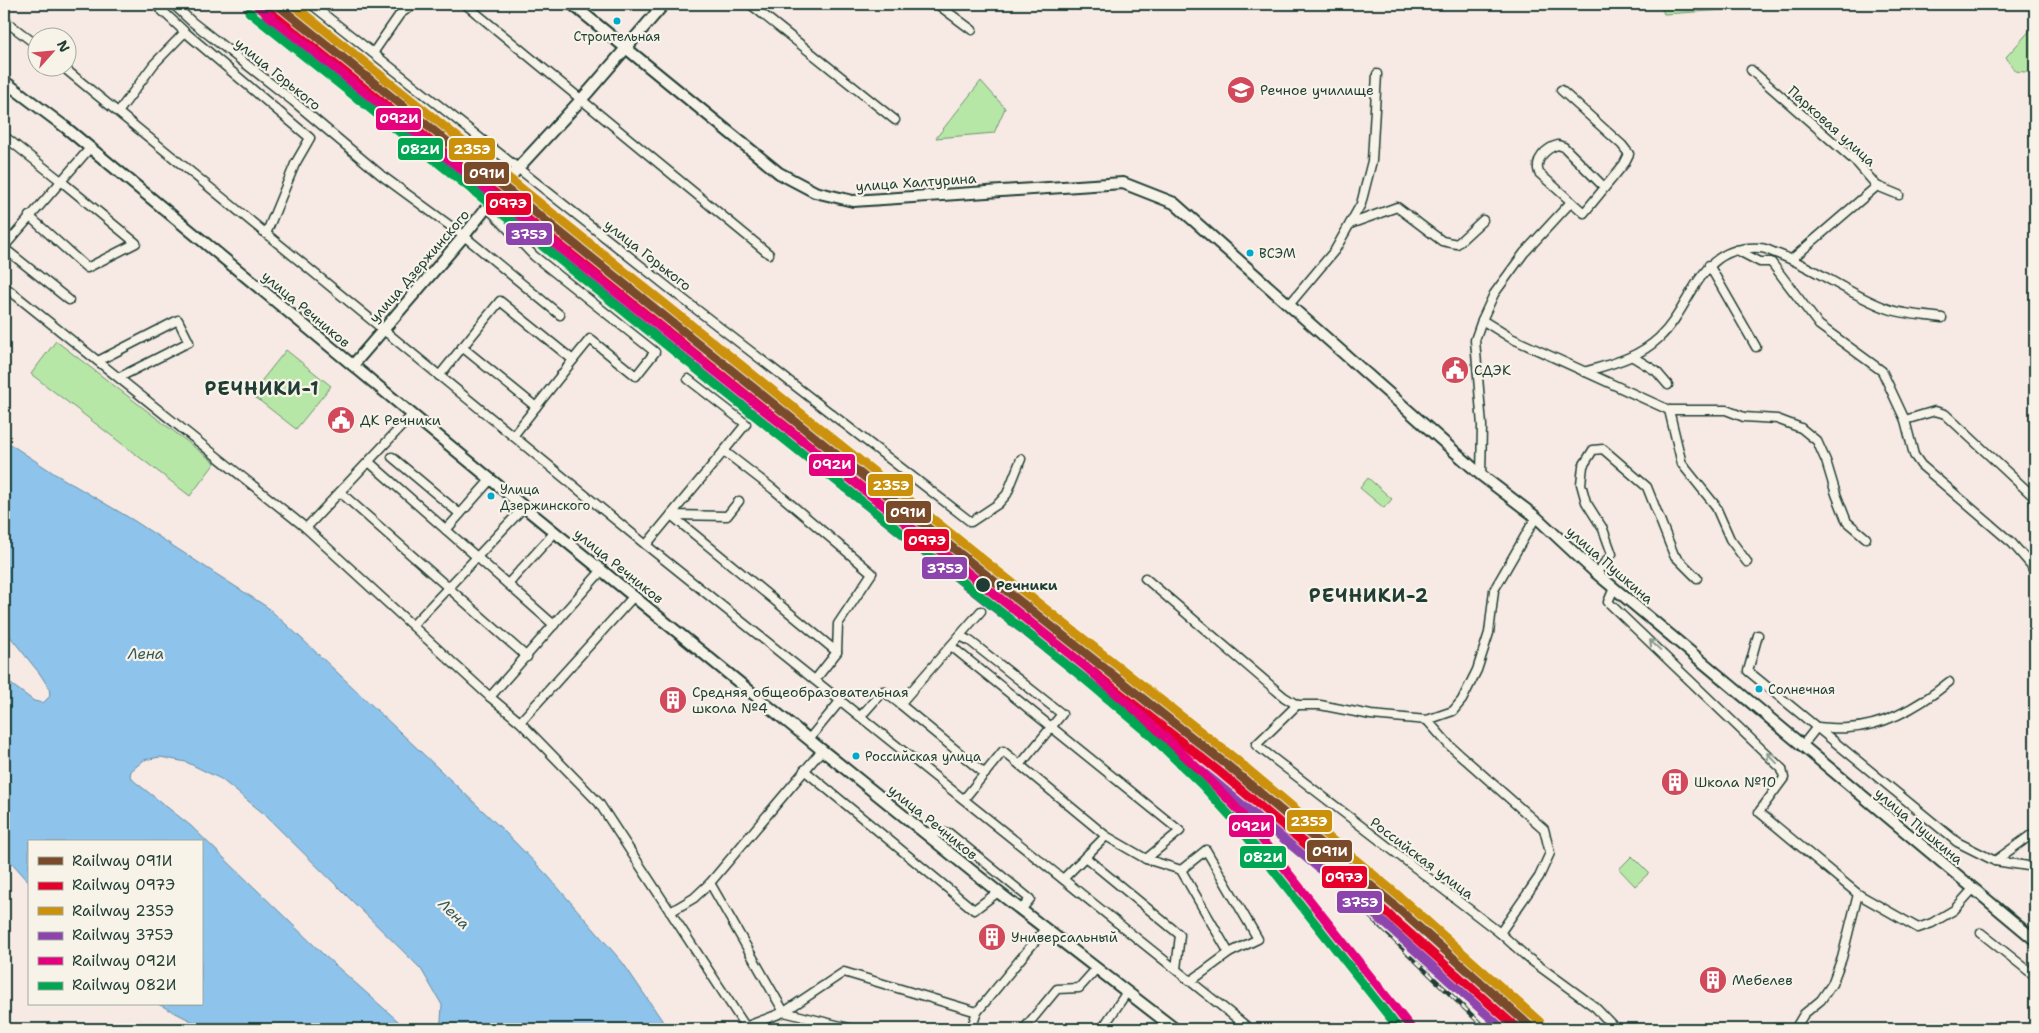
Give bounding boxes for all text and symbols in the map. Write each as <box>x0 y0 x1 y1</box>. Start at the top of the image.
marker: Строительная <box>612 16 622 26</box>
north arrow <box>28 28 78 78</box>
place label: Строительная <box>573 28 661 45</box>
street label: улица Горького <box>231 34 325 114</box>
text: N <box>53 37 74 55</box>
school or university icon: Речное училище <box>1226 75 1256 105</box>
place label: Речное училище <box>1260 81 1374 99</box>
street label: Парковая улица <box>1784 82 1880 170</box>
line badge: 092И <box>375 107 422 131</box>
text: 092И <box>379 109 419 127</box>
line badge: 082И <box>397 137 444 161</box>
line badge: 235Э <box>448 137 496 161</box>
text: 082И <box>400 140 440 158</box>
text: 235Э <box>454 140 491 158</box>
line badge: 091И <box>463 161 510 185</box>
text: 091И <box>469 164 505 182</box>
street label: улица Халтурина <box>855 169 977 195</box>
line badge: 097Э <box>485 192 532 216</box>
text: 097Э <box>489 194 527 212</box>
street label: улица Дзержинского <box>365 206 473 326</box>
street label: улица Горького <box>601 215 695 295</box>
line badge: 375Э <box>505 222 553 246</box>
text: 375Э <box>511 225 547 243</box>
place label: ВСЭМ <box>1259 245 1296 262</box>
marker: ВСЭМ <box>1245 248 1255 258</box>
street label: улица Речников <box>258 267 354 351</box>
public building icon: СДЭК <box>1440 355 1470 385</box>
place label: СДЭК <box>1474 361 1511 379</box>
district label: РЕЧНИКИ-1 <box>204 376 320 401</box>
public building icon: ДК Речники <box>326 405 356 435</box>
place label: ДК Речники <box>360 411 441 429</box>
line badge: 092И <box>808 453 856 477</box>
text: 092И <box>812 455 852 473</box>
line badge: 235Э <box>867 473 914 497</box>
text: 235Э <box>873 476 910 494</box>
place label: Улица Дзержинского <box>500 481 591 514</box>
marker: Улица Дзержинского <box>486 491 496 501</box>
line badge: 091И <box>885 500 932 524</box>
text: 091И <box>890 503 926 521</box>
street label: улица Пушкина <box>1563 522 1658 608</box>
street label: улица Речников <box>571 524 667 608</box>
line badge: 097Э <box>903 528 950 552</box>
text: 097Э <box>908 531 946 549</box>
line badge: 375Э <box>921 556 968 580</box>
text: 375Э <box>927 559 963 577</box>
marker: Речники <box>974 576 992 594</box>
place label: Речники <box>996 576 1058 594</box>
district label: РЕЧНИКИ-2 <box>1309 583 1429 608</box>
one-way arrow <box>1648 639 1661 651</box>
water label: Лена <box>127 644 164 664</box>
place label: Солнечная <box>1768 681 1835 698</box>
place label: Средняя общеобразовательная школа №4 <box>692 683 909 717</box>
marker: Солнечная <box>1754 684 1764 694</box>
building icon: Средняя общеобразовательная школа №4 <box>658 685 688 715</box>
place label: Российская улица <box>865 748 981 765</box>
marker: Российская улица <box>851 751 861 761</box>
one-way arrow <box>1766 752 1778 764</box>
building icon: Школа №10 <box>1660 767 1690 797</box>
place label: Школа №10 <box>1694 773 1776 791</box>
street label: улица Речников <box>885 780 981 864</box>
street label: улица Пушкина <box>1871 784 1967 868</box>
line badge: 235Э <box>1286 809 1333 833</box>
text: 235Э <box>1291 812 1328 830</box>
street label: Российская улица <box>1367 813 1478 903</box>
line badge: 092И <box>1228 814 1275 838</box>
text: 092И <box>1231 817 1271 835</box>
line badge: 091И <box>1306 839 1353 863</box>
legend <box>28 840 202 1006</box>
text: 091И <box>1312 842 1348 860</box>
line badge: 082И <box>1239 845 1287 869</box>
text: 082И <box>1243 848 1283 866</box>
text: Railway 091И <box>72 851 172 871</box>
line badge: 097Э <box>1321 865 1368 889</box>
text: 097Э <box>1325 868 1363 886</box>
text: Railway 097Э <box>72 875 176 895</box>
line badge: 375Э <box>1336 890 1383 914</box>
water label: Лена <box>433 893 474 934</box>
text: 375Э <box>1342 893 1378 911</box>
text: Railway 235Э <box>72 901 174 921</box>
building icon: Универсальный <box>977 922 1007 952</box>
text: Railway 375Э <box>72 925 174 945</box>
place label: Универсальный <box>1011 928 1118 946</box>
text: Railway 092И <box>72 951 176 971</box>
building icon: Мебелев <box>1698 965 1728 995</box>
place label: Мебелев <box>1732 971 1793 989</box>
text: Railway 082И <box>72 975 176 995</box>

